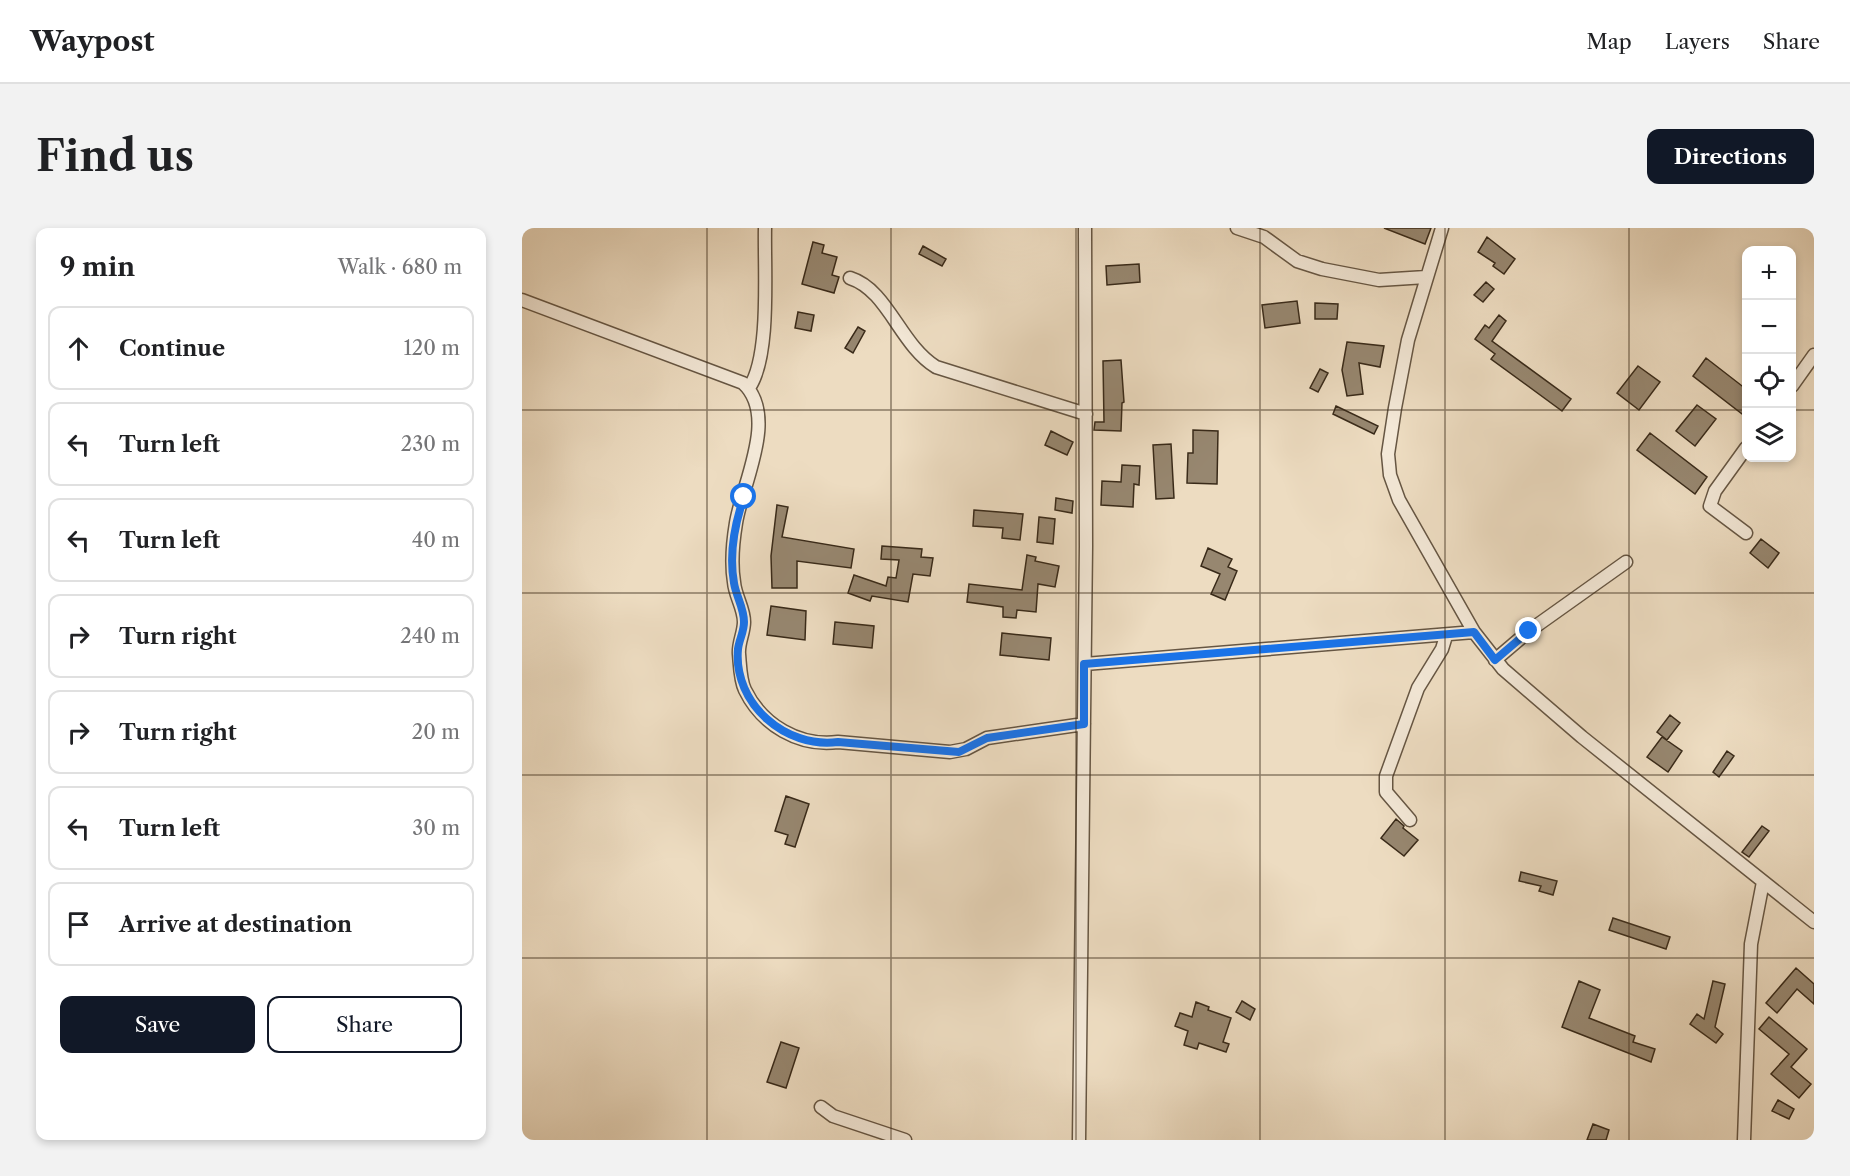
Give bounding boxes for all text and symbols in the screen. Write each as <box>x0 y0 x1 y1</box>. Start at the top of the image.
text: Waypost <box>30 24 154 58</box>
text: Map <box>1587 29 1632 54</box>
text: Layers <box>1665 29 1730 54</box>
text: Share <box>1763 29 1820 54</box>
button: Directions <box>1647 129 1814 184</box>
text: Find us <box>36 130 194 182</box>
map controls <box>1742 246 1796 462</box>
button: + <box>1742 246 1796 300</box>
text: 9 min <box>60 251 135 283</box>
text: Walk · 680 m <box>338 255 462 279</box>
button: − <box>1742 300 1796 354</box>
icon: ahead <box>62 332 95 365</box>
text: Continue <box>119 335 225 362</box>
text: 120 m <box>403 336 460 360</box>
button: locate <box>1742 354 1796 408</box>
button: layers <box>1742 408 1796 462</box>
icon: left <box>62 428 95 461</box>
text: Turn left <box>119 431 220 458</box>
text: 230 m <box>401 432 460 456</box>
route start <box>730 483 756 509</box>
icon: left <box>62 524 95 557</box>
text: Turn left <box>119 527 220 554</box>
text: 40 m <box>412 528 460 552</box>
route end <box>1515 617 1541 643</box>
icon: right <box>62 620 95 653</box>
text: Turn right <box>119 623 237 650</box>
text: 240 m <box>400 624 460 648</box>
icon: right <box>62 716 95 749</box>
text: Turn right <box>119 719 237 746</box>
text: 20 m <box>412 720 460 744</box>
icon: left <box>62 812 95 845</box>
text: Turn left <box>119 815 220 842</box>
text: 30 m <box>412 816 460 840</box>
icon: arrive <box>62 908 95 941</box>
text: Arrive at destination <box>119 911 352 938</box>
button: Save <box>60 996 255 1053</box>
button: Share <box>267 996 462 1053</box>

